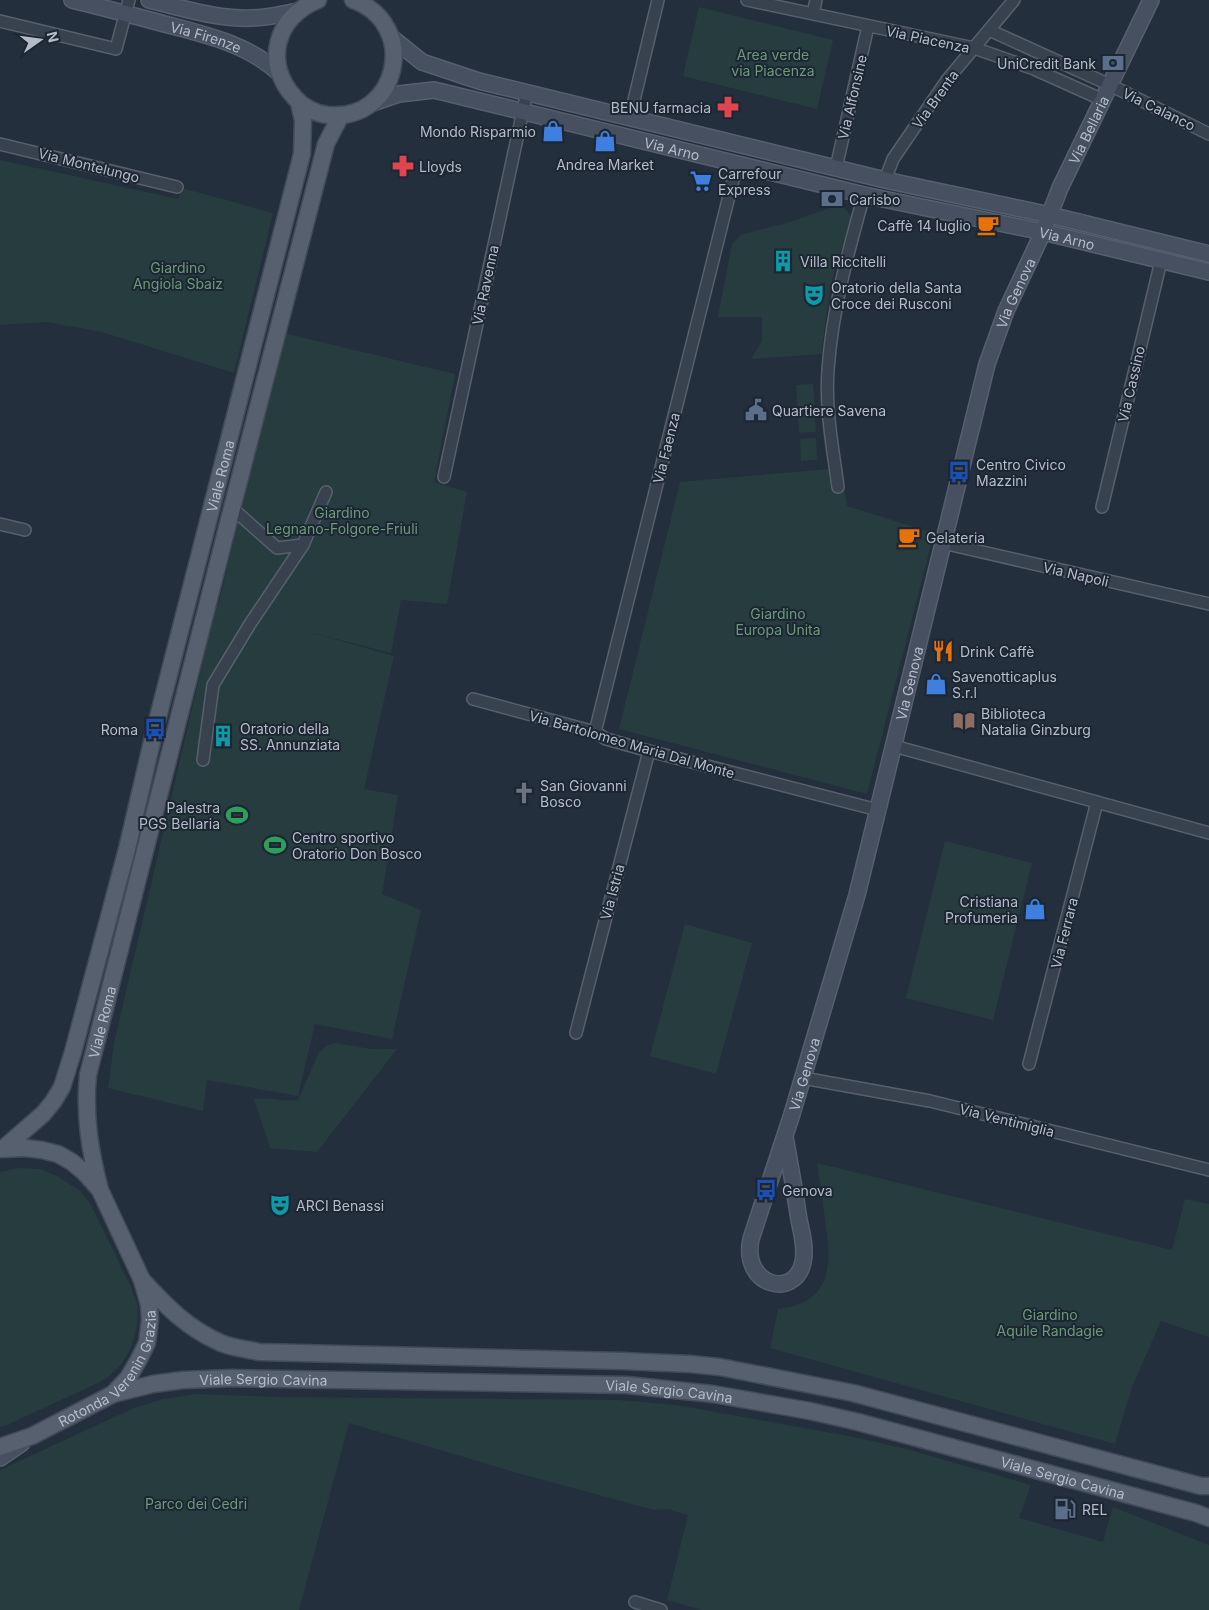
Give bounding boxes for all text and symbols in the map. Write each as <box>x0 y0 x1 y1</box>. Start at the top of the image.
north arrow <box>15 15 65 65</box>
street label: Via Firenze <box>169 17 244 56</box>
street label: Via Piacenza <box>885 22 971 56</box>
text: N <box>44 30 63 44</box>
park label: Area verde via Piacenza <box>731 46 815 79</box>
bank icon: UniCredit Bank <box>1100 50 1126 76</box>
street label: Via Alfonsine <box>834 53 870 141</box>
place label: UniCredit Bank <box>997 55 1096 72</box>
street label: Via Brenta <box>908 66 962 132</box>
street label: Via Calanco <box>1120 84 1198 134</box>
street label: Via Bellaria <box>1065 93 1112 167</box>
pharmacy icon: BENU farmacia <box>715 94 741 120</box>
place label: BENU farmacia <box>611 99 711 116</box>
shop icon: Mondo Risparmio <box>540 118 566 144</box>
place label: Mondo Risparmio <box>420 123 536 140</box>
shop icon: Andrea Market <box>592 128 618 154</box>
street label: Via Arno <box>643 133 702 163</box>
street label: Via Montelungo <box>37 144 141 186</box>
pharmacy icon: Lloyds <box>390 153 416 179</box>
place label: Andrea Market <box>556 156 654 173</box>
place label: Lloyds <box>419 158 462 175</box>
place label: Carrefour Express <box>718 165 782 198</box>
supermarket icon: Carrefour Express <box>688 168 714 194</box>
bank icon: Carisbo <box>819 186 845 212</box>
place label: Carisbo <box>849 191 900 208</box>
cafe icon: Caffè 14 luglio <box>975 212 1001 238</box>
place label: Caffè 14 luglio <box>877 217 971 234</box>
street label: Via Arno <box>1037 223 1097 253</box>
street label: Via Ravenna <box>468 243 502 327</box>
building icon: Villa Riccitelli <box>770 248 796 274</box>
place label: Villa Riccitelli <box>800 253 886 270</box>
street label: Via Genova <box>992 255 1038 330</box>
park label: Giardino Angiola Sbaiz <box>133 259 223 292</box>
place label: Oratorio della Santa Croce dei Rusconi <box>831 279 962 312</box>
theatre icon: Oratorio della Santa Croce dei Rusconi <box>801 282 827 308</box>
street label: Via Cassino <box>1114 344 1148 424</box>
public building icon: Quartiere Savena <box>743 397 769 423</box>
place label: Quartiere Savena <box>772 402 886 419</box>
street label: Via Faenza <box>649 411 683 485</box>
street label: Viale Roma <box>202 438 237 514</box>
place label: Centro Civico Mazzini <box>976 456 1066 489</box>
bus stop icon: Centro Civico Mazzini <box>946 459 972 485</box>
park label: Giardino Legnano-Folgore-Friuli <box>266 504 418 537</box>
cafe icon: Gelateria <box>896 524 922 550</box>
place label: Gelateria <box>926 529 985 546</box>
street label: Via Napoli <box>1041 558 1111 590</box>
park label: Giardino Europa Unita <box>735 605 821 638</box>
restaurant icon: Drink Caffè <box>930 638 956 664</box>
place label: Drink Caffè <box>960 643 1035 660</box>
street label: Via Genova <box>892 644 926 722</box>
place label: Savenotticaplus S.r.l <box>952 668 1057 701</box>
shop icon: Savenotticaplus S.r.l <box>923 671 949 697</box>
place label: Biblioteca Natalia Ginzburg <box>981 705 1091 738</box>
street label: Via Bartolomeo Maria Dal Monte <box>527 706 737 782</box>
library icon: Biblioteca Natalia Ginzburg <box>951 708 977 734</box>
bus stop icon: Roma <box>142 716 168 742</box>
place label: Oratorio della SS. Annunziata <box>240 720 340 753</box>
place label: Roma <box>101 721 138 738</box>
building icon: Oratorio della SS. Annunziata <box>210 723 236 749</box>
place label: San Giovanni Bosco <box>540 777 627 810</box>
church icon: San Giovanni Bosco <box>511 780 537 806</box>
place label: Palestra PGS Bellaria <box>139 799 220 832</box>
sports icon: Palestra PGS Bellaria <box>224 802 250 828</box>
place label: Centro sportivo Oratorio Don Bosco <box>292 829 422 862</box>
sports icon: Centro sportivo Oratorio Don Bosco <box>262 832 288 858</box>
street label: Via Istria <box>596 862 628 922</box>
place label: Cristiana Profumeria <box>945 893 1018 926</box>
shop icon: Cristiana Profumeria <box>1022 896 1048 922</box>
street label: Via Ferrara <box>1047 896 1081 970</box>
street label: Viale Roma <box>84 984 119 1060</box>
street label: Via Genova <box>785 1035 823 1113</box>
street label: Via Ventimiglia <box>958 1100 1056 1140</box>
bus stop icon: Genova <box>753 1177 779 1203</box>
place label: Genova <box>782 1182 833 1199</box>
theatre icon: ARCI Benassi <box>267 1192 293 1218</box>
place label: ARCI Benassi <box>296 1197 384 1214</box>
park label: Giardino Aquile Randagie <box>996 1306 1104 1339</box>
street label: Rotonda Verenin Grazia <box>55 1310 159 1430</box>
street label: Viale Sergio Cavina <box>199 1369 328 1388</box>
street label: Viale Sergio Cavina <box>605 1376 734 1406</box>
street label: Viale Sergio Cavina <box>999 1452 1127 1502</box>
park label: Parco dei Cedri <box>145 1495 247 1512</box>
fuel station icon: REL <box>1052 1496 1078 1522</box>
place label: REL <box>1082 1501 1107 1518</box>

